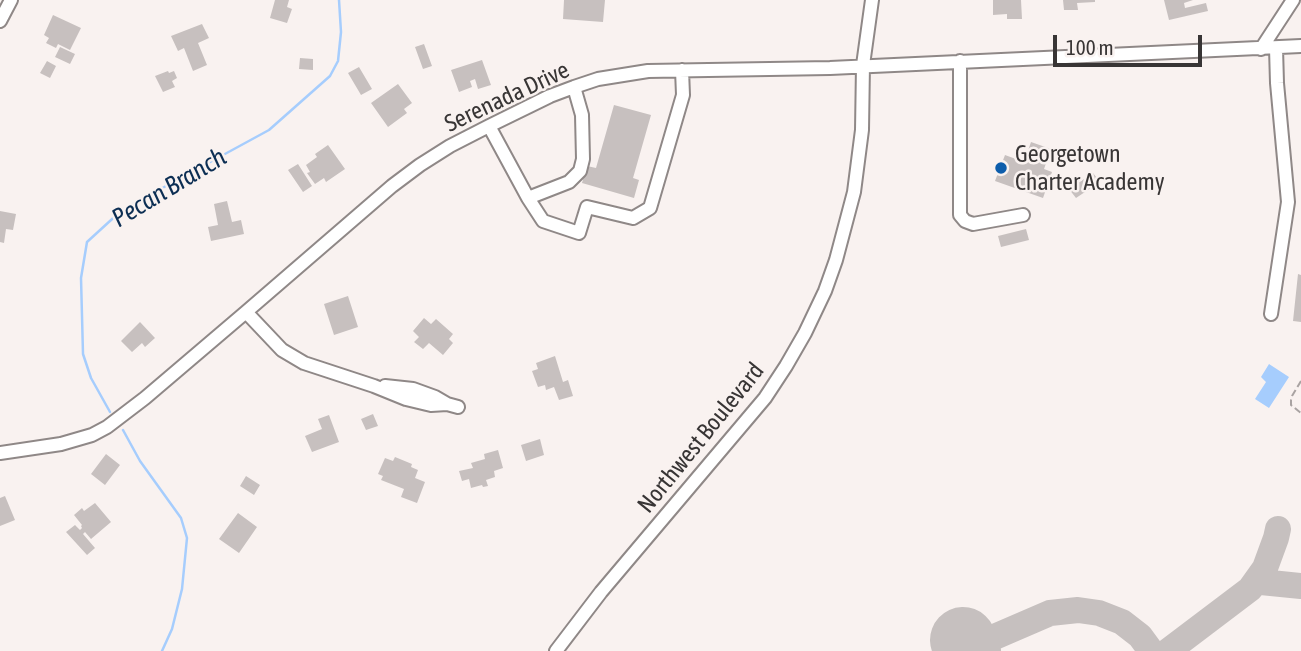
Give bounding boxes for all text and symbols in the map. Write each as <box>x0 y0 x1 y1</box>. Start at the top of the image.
scale bar <box>1056 21 1205 65</box>
text: 100 m <box>1066 35 1114 59</box>
street label: Serenada Drive <box>440 56 574 138</box>
place label: Georgetown Charter Academy <box>1015 140 1165 196</box>
water label: Pecan Branch <box>106 142 232 234</box>
marker: Georgetown Charter Academy <box>993 160 1009 176</box>
street label: Northwest Boulevard <box>632 357 770 519</box>

